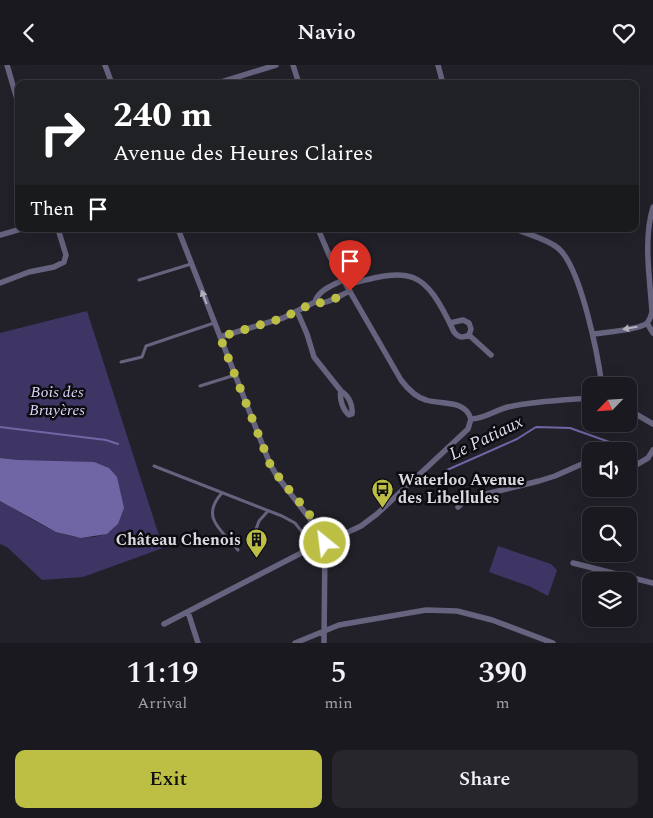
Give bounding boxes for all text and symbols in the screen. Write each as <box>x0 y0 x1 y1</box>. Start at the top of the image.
text: Navio <box>297 16 356 49</box>
icon: back <box>15 19 43 47</box>
icon: heart <box>610 19 638 47</box>
text: 240 m <box>113 89 212 142</box>
icon: right <box>30 100 95 165</box>
text: Avenue des Heures Claires <box>113 137 373 170</box>
text: Then <box>30 195 74 224</box>
icon: arrive <box>84 195 112 223</box>
pin <box>329 240 371 291</box>
icon: arrive <box>336 247 364 275</box>
one-way arrow <box>200 290 208 304</box>
one-way arrow <box>621 325 637 333</box>
north arrow <box>582 377 638 433</box>
map controls <box>582 377 637 627</box>
park label: Bois des Bruyères <box>29 380 85 422</box>
water label: Le Patiaux <box>444 408 528 468</box>
button: sound <box>582 442 637 497</box>
place label: Waterloo Avenue des Libellules <box>398 468 525 510</box>
bus stop icon: Waterloo Avenue des Libellules <box>370 477 394 508</box>
button: search <box>582 507 637 562</box>
position arrow <box>298 516 350 568</box>
place label: Château Chenois <box>116 528 241 552</box>
building icon: Château Chenois <box>245 528 269 559</box>
button: layers <box>582 572 637 627</box>
text: 11:19 <box>126 650 198 696</box>
text: 5 <box>330 650 346 696</box>
text: 390 <box>479 650 527 696</box>
text: Arrival <box>137 691 187 715</box>
text: min <box>324 691 352 715</box>
text: m <box>496 691 510 715</box>
button: Exit <box>15 750 322 808</box>
button: Share <box>332 750 638 808</box>

